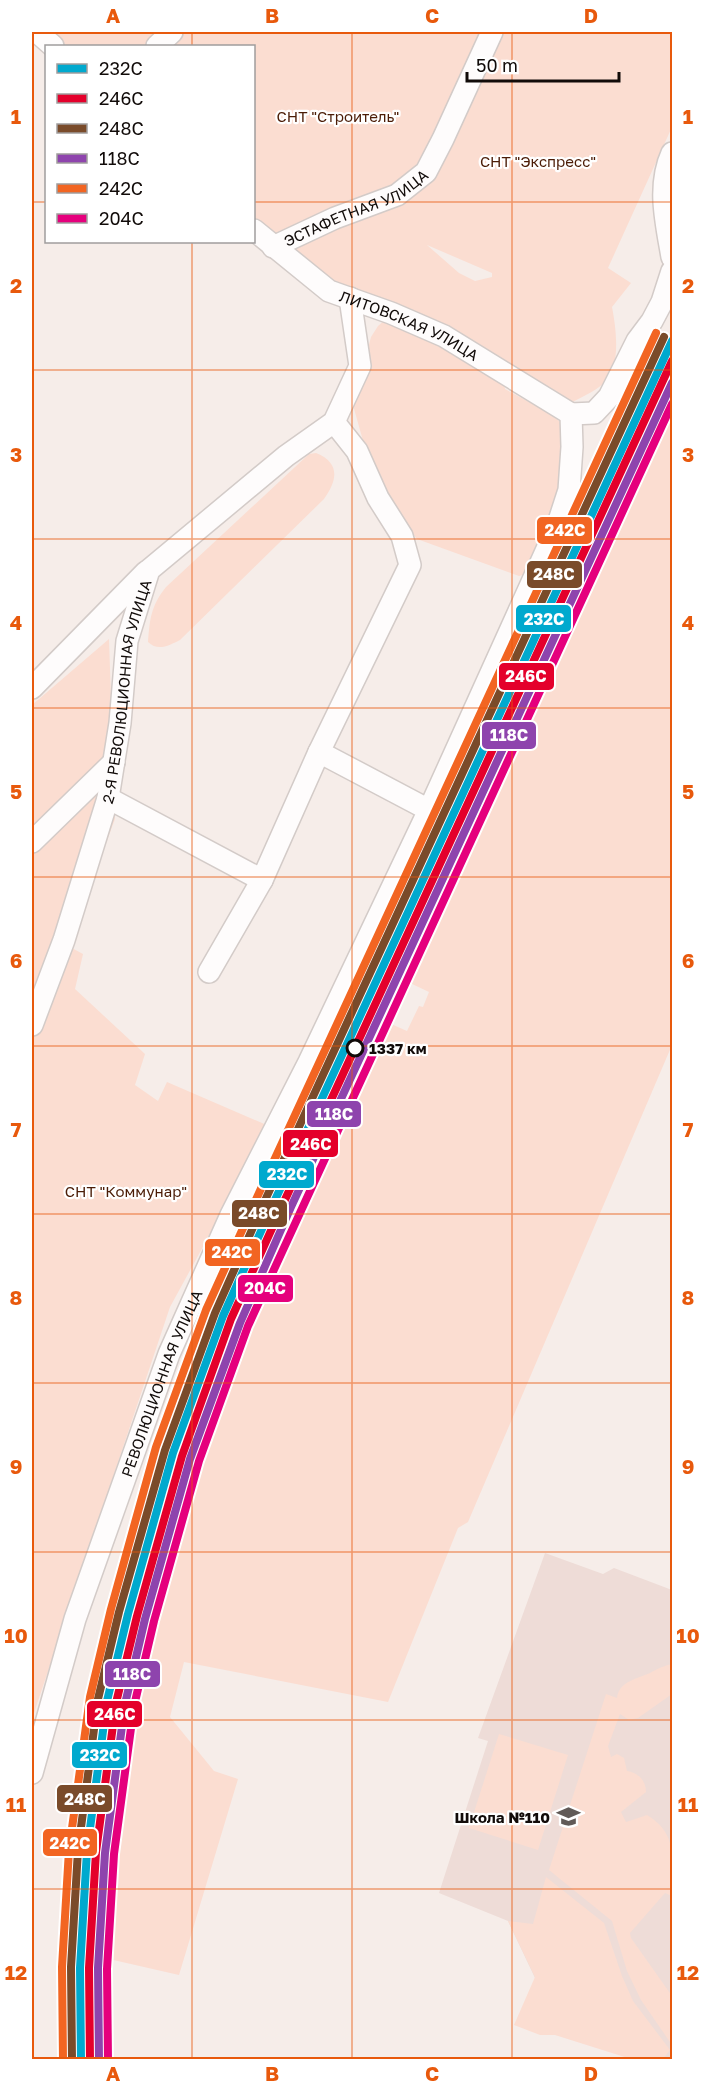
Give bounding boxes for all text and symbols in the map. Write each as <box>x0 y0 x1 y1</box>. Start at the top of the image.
text: A <box>106 3 120 27</box>
text: B <box>265 3 279 27</box>
text: C <box>425 3 439 27</box>
text: D <box>584 3 598 27</box>
legend <box>45 45 255 243</box>
scale bar <box>467 45 618 83</box>
text: 50 m <box>476 54 518 76</box>
text: 232C <box>99 57 143 79</box>
text: 246С <box>99 87 144 109</box>
text: 1 <box>11 104 21 128</box>
text: 1 <box>683 104 693 128</box>
park label: СНТ "Строитель" <box>277 107 399 125</box>
text: 248С <box>99 117 144 139</box>
text: 118С <box>99 147 140 169</box>
park label: СНТ "Экспресс" <box>480 152 596 170</box>
street label: ЭСТАФЕТНАЯ УЛИЦА <box>281 165 431 250</box>
text: 242С <box>99 177 143 199</box>
text: 204С <box>99 207 144 229</box>
text: 2 <box>10 273 22 297</box>
text: 2 <box>682 273 694 297</box>
street label: ЛИТОВСКАЯ УЛИЦА <box>337 287 482 364</box>
text: 3 <box>10 442 22 466</box>
text: 3 <box>682 442 694 466</box>
line badge: 242С <box>536 516 593 545</box>
text: 242С <box>545 520 585 540</box>
line badge: 248С <box>526 560 583 589</box>
text: 248С <box>533 564 575 584</box>
street label: 2-Я РЕВОЛЮЦИОННАЯ УЛИЦА <box>98 577 155 806</box>
line badge: 232C <box>515 604 572 633</box>
text: 232C <box>524 609 564 629</box>
text: 4 <box>10 610 22 634</box>
text: 4 <box>682 610 694 634</box>
line badge: 246С <box>498 662 555 691</box>
text: 246С <box>505 666 547 686</box>
line badge: 118С <box>481 721 537 750</box>
text: 118С <box>490 725 528 745</box>
text: 5 <box>10 779 22 803</box>
text: 5 <box>682 779 694 803</box>
text: 6 <box>10 948 22 972</box>
text: 6 <box>682 948 694 972</box>
marker: 1337 км <box>346 1039 364 1057</box>
place label: 1337 км <box>369 1039 427 1057</box>
line badge: 118С <box>306 1100 362 1128</box>
text: 118С <box>315 1104 353 1124</box>
text: 7 <box>11 1117 22 1141</box>
text: 7 <box>683 1117 694 1141</box>
line badge: 246С <box>282 1129 339 1158</box>
text: 246С <box>290 1134 332 1154</box>
line badge: 232C <box>258 1160 315 1189</box>
text: 232C <box>267 1164 307 1184</box>
park label: СНТ "Коммунар" <box>65 1182 187 1200</box>
line badge: 248С <box>231 1199 288 1228</box>
text: 248С <box>238 1203 280 1223</box>
line badge: 242С <box>204 1238 261 1267</box>
text: 242С <box>212 1242 252 1262</box>
line badge: 204С <box>237 1274 294 1303</box>
text: 204С <box>244 1278 286 1298</box>
text: 8 <box>10 1285 22 1309</box>
text: 8 <box>682 1285 694 1309</box>
street label: РЕВОЛЮЦИОННАЯ УЛИЦА <box>117 1287 206 1479</box>
text: 9 <box>10 1454 22 1478</box>
text: 9 <box>682 1454 694 1478</box>
text: 10 <box>4 1623 28 1647</box>
text: 10 <box>676 1623 700 1647</box>
line badge: 118С <box>104 1660 161 1688</box>
text: 118С <box>113 1664 151 1684</box>
line badge: 246С <box>86 1700 143 1728</box>
text: 246С <box>94 1704 136 1724</box>
line badge: 232C <box>71 1741 128 1769</box>
text: 232C <box>80 1745 120 1765</box>
line badge: 248С <box>56 1784 113 1813</box>
text: 248С <box>64 1789 106 1809</box>
text: 11 <box>6 1792 26 1816</box>
text: 11 <box>678 1792 698 1816</box>
school or university icon: Школа №110 <box>555 1804 581 1830</box>
place label: Школа №110 <box>455 1808 550 1826</box>
line badge: 242С <box>42 1828 98 1857</box>
text: 242С <box>50 1833 90 1853</box>
text: 12 <box>5 1960 27 1984</box>
text: 12 <box>677 1960 699 1984</box>
text: A <box>106 2061 120 2085</box>
text: B <box>265 2061 279 2085</box>
text: C <box>425 2061 439 2085</box>
text: D <box>584 2061 598 2085</box>

